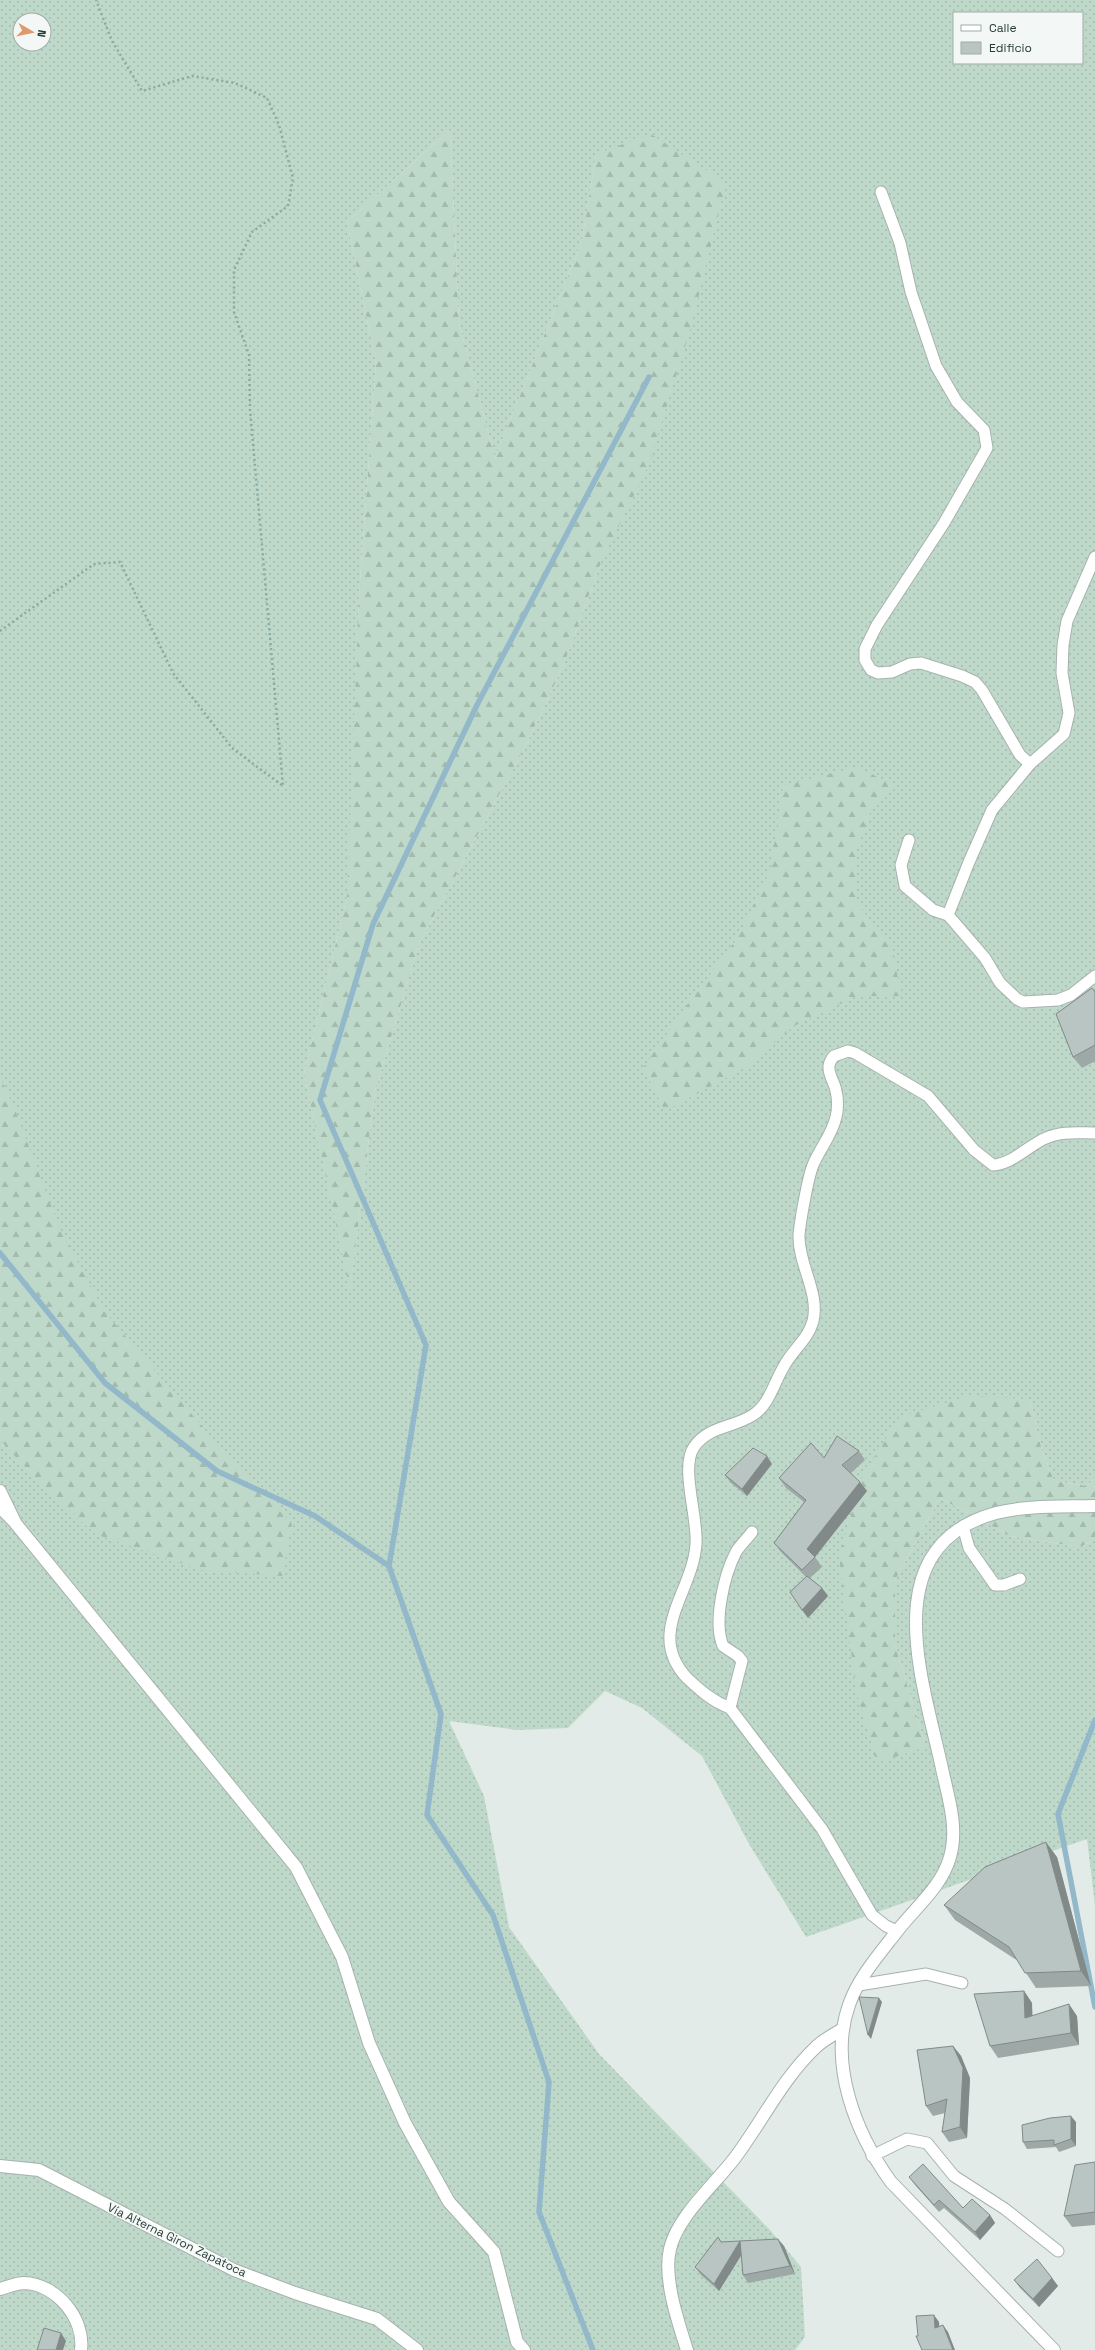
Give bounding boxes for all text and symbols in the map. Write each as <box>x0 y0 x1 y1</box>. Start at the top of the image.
north arrow <box>12 12 52 52</box>
legend <box>953 12 1083 64</box>
text: Calle <box>989 20 1017 36</box>
text: N <box>34 29 49 38</box>
text: Edificio <box>989 40 1032 56</box>
street label: Vía Alterna Giron Zapatoca <box>105 2199 249 2281</box>

